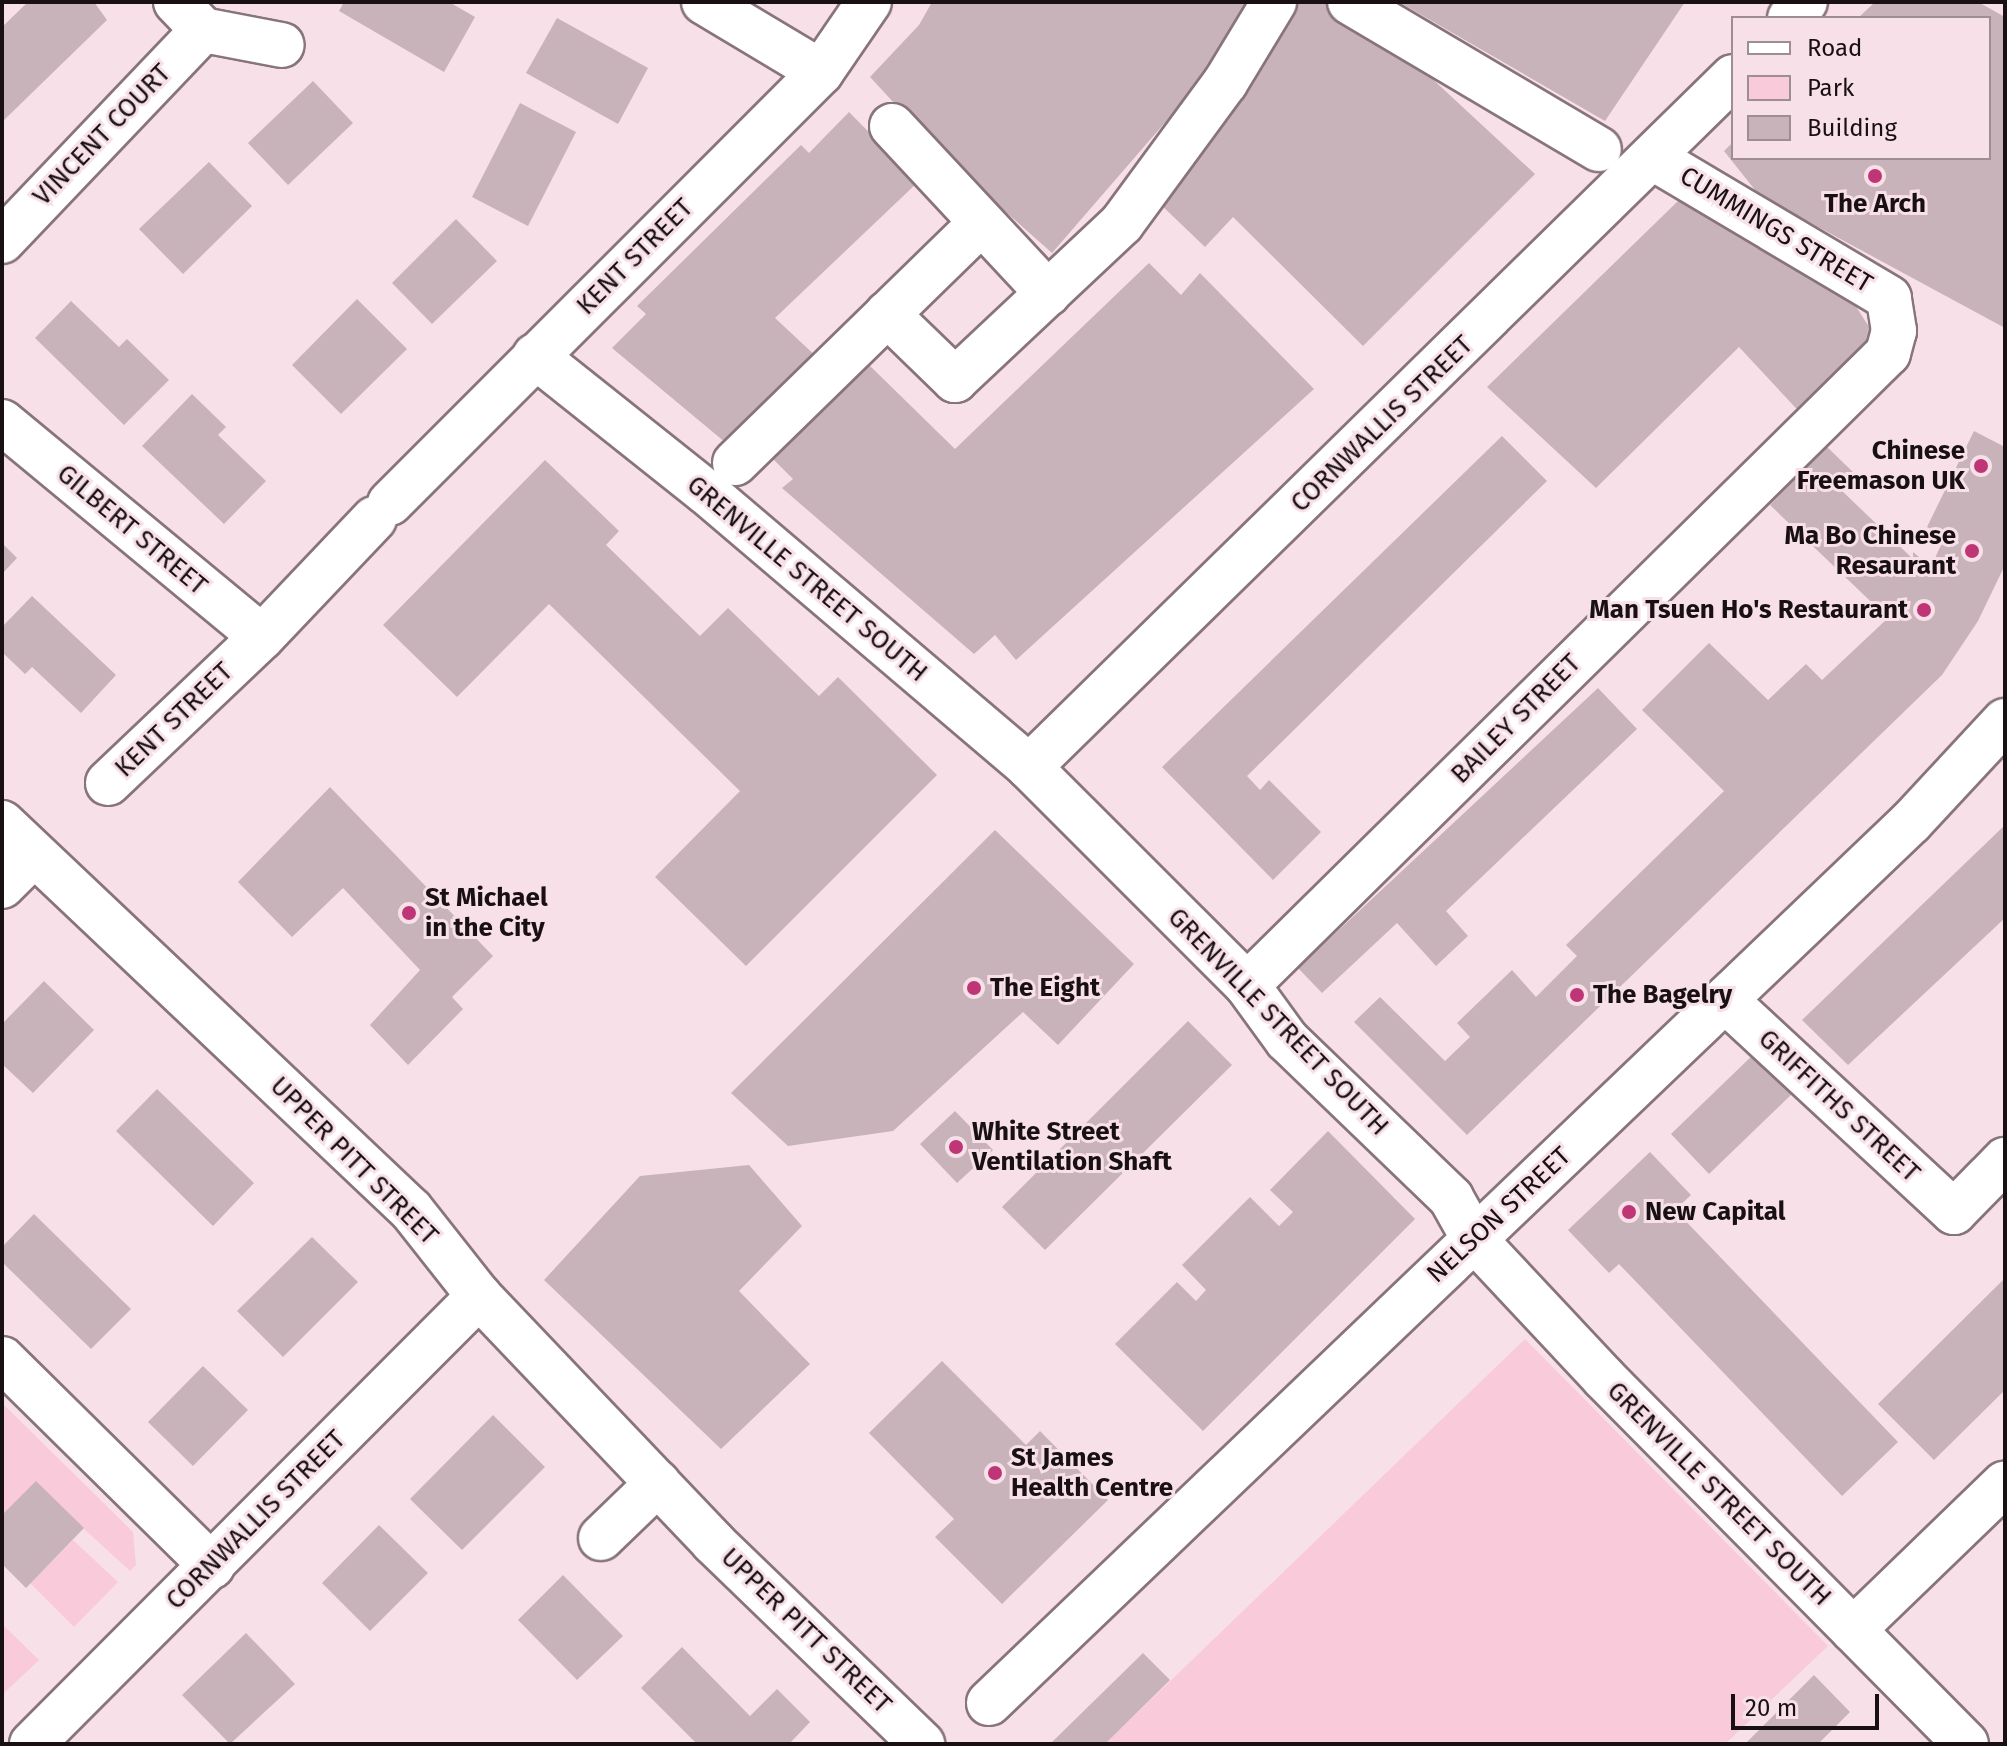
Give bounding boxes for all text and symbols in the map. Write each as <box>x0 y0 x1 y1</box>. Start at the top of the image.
legend <box>1731 16 1991 160</box>
text: Road <box>1807 34 1862 62</box>
street label: VINCENT COURT <box>27 58 177 212</box>
text: Park <box>1807 74 1854 102</box>
text: Building <box>1807 114 1897 142</box>
street label: CUMMINGS STREET <box>1674 160 1878 300</box>
marker: The Arch <box>1866 167 1884 185</box>
place label: The Arch <box>1824 188 1926 220</box>
street label: KENT STREET <box>570 192 700 322</box>
street label: CORNWALLIS STREET <box>1285 329 1479 519</box>
place label: Chinese Freemason UK <box>1797 435 1965 496</box>
marker: Chinese Freemason UK <box>1972 457 1990 475</box>
street label: GILBERT STREET <box>51 458 213 602</box>
street label: GRENVILLE STREET SOUTH <box>681 469 933 689</box>
place label: Ma Bo Chinese Resaurant <box>1784 520 1956 582</box>
marker: Ma Bo Chinese Resaurant <box>1963 542 1981 560</box>
place label: Man Tsuen Ho's Restaurant <box>1589 594 1908 626</box>
marker: Man Tsuen Ho's Restaurant <box>1915 601 1933 619</box>
street label: BAILEY STREET <box>1445 648 1587 790</box>
street label: KENT STREET <box>109 656 239 784</box>
place label: St Michael in the City <box>425 882 548 944</box>
street label: GRENVILLE STREET SOUTH <box>1161 902 1395 1142</box>
marker: St Michael in the City <box>400 904 418 922</box>
place label: The Eight <box>990 972 1100 1004</box>
marker: The Eight <box>965 979 983 997</box>
place label: The Bagelry <box>1593 979 1732 1011</box>
marker: The Bagelry <box>1568 986 1586 1004</box>
street label: GRIFFITHS STREET <box>1752 1023 1926 1189</box>
street label: UPPER PITT STREET <box>264 1071 444 1251</box>
place label: White Street Ventilation Shaft <box>972 1116 1172 1178</box>
marker: White Street Ventilation Shaft <box>947 1138 965 1156</box>
street label: NELSON STREET <box>1421 1140 1577 1290</box>
place label: New Capital <box>1645 1196 1785 1228</box>
marker: New Capital <box>1620 1203 1638 1221</box>
street label: GRENVILLE STREET SOUTH <box>1600 1375 1838 1613</box>
street label: CORNWALLIS STREET <box>160 1424 352 1616</box>
place label: St James Health Centre <box>1011 1442 1173 1504</box>
marker: St James Health Centre <box>986 1464 1004 1482</box>
street label: UPPER PITT STREET <box>714 1542 898 1720</box>
scale bar <box>1735 1678 1883 1728</box>
text: 20 m <box>1745 1694 1797 1722</box>

